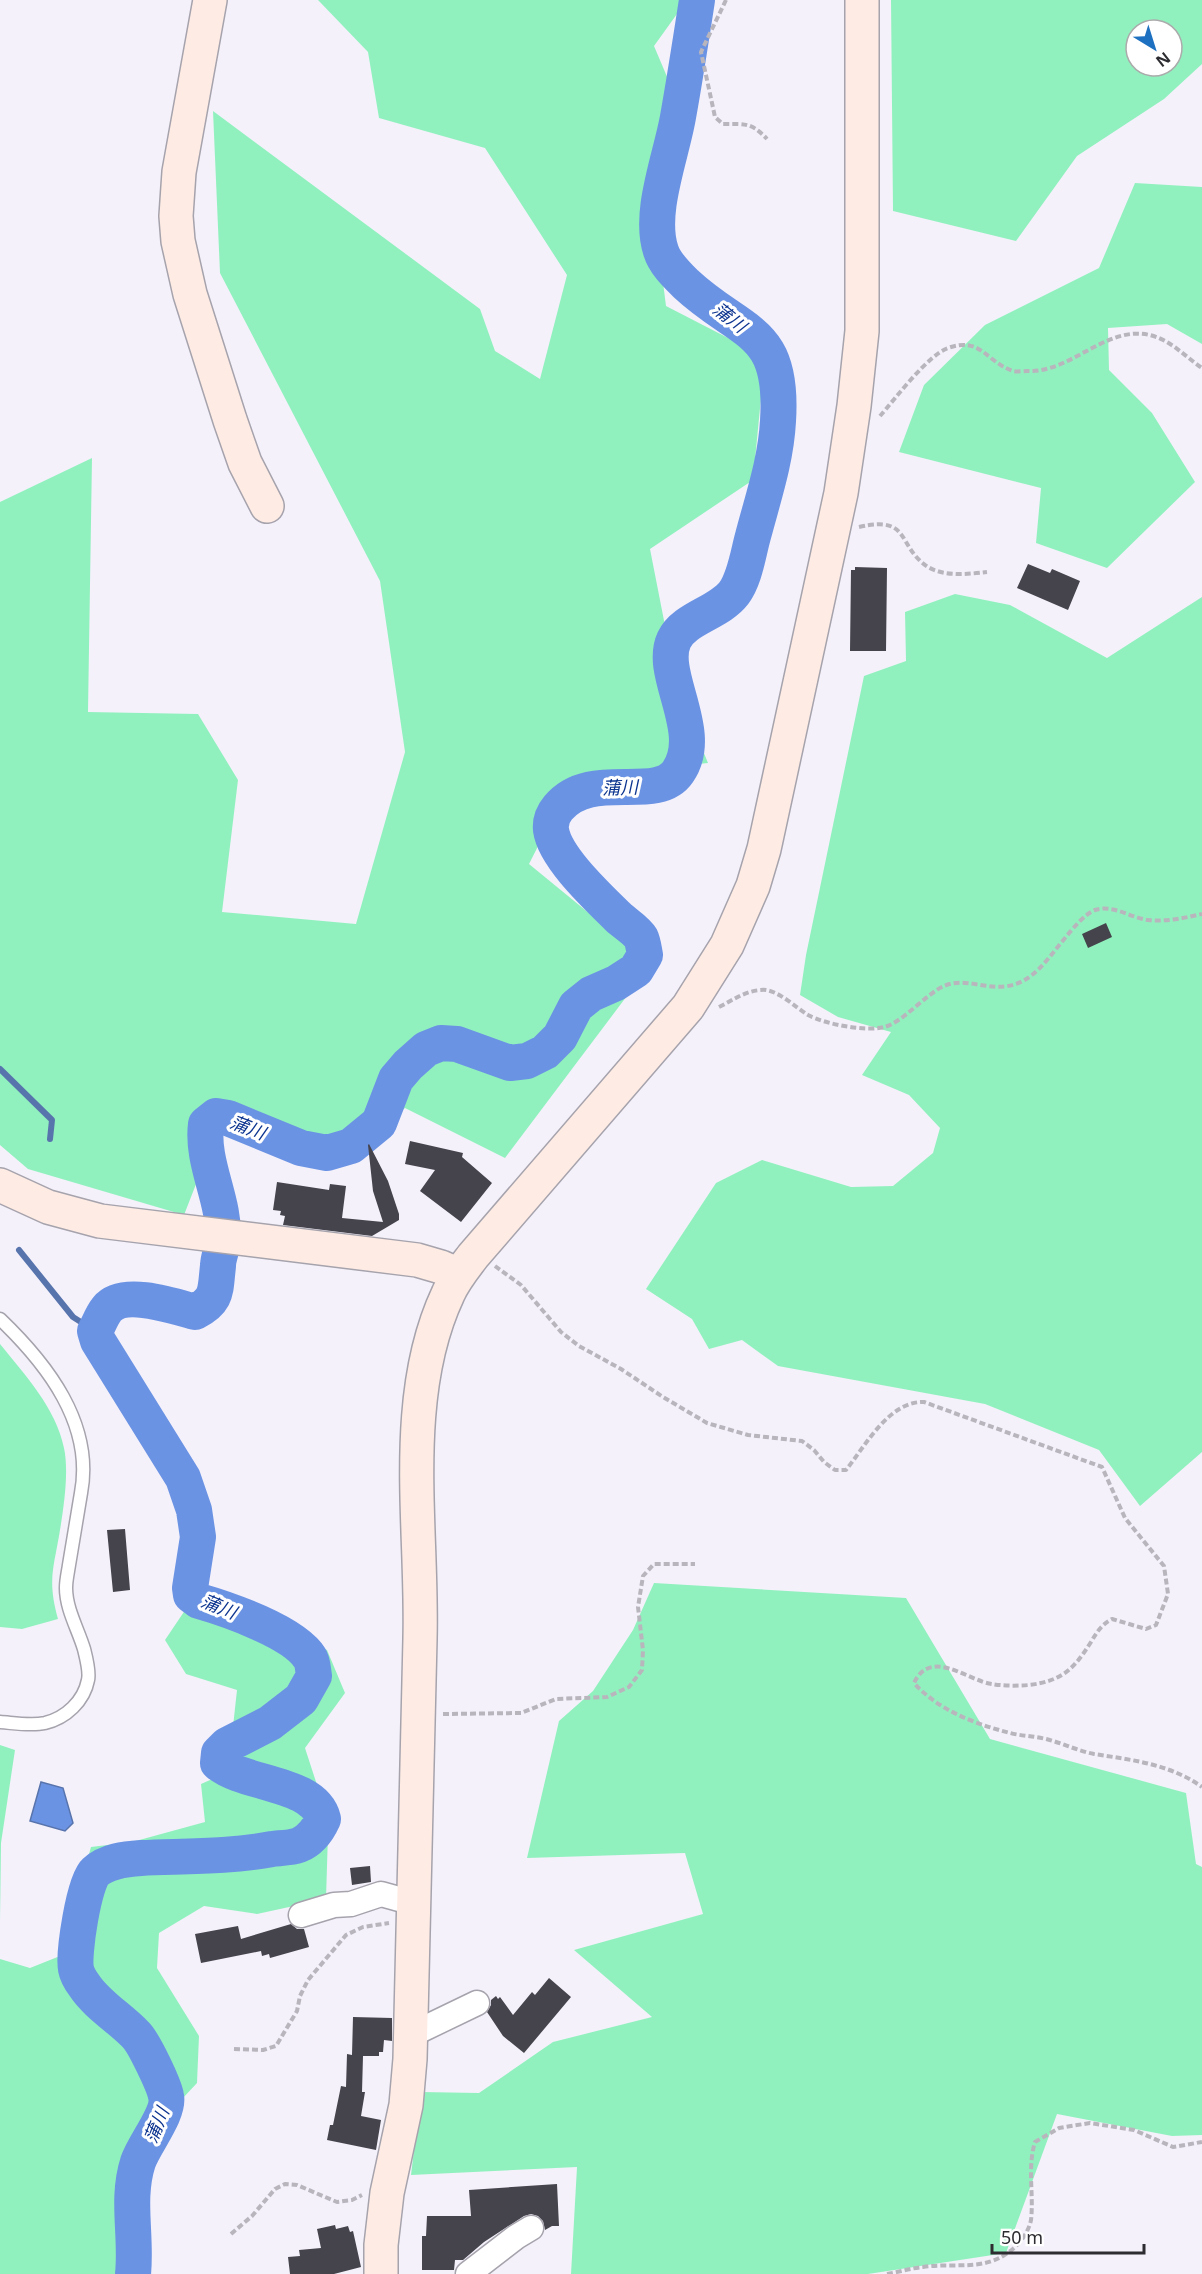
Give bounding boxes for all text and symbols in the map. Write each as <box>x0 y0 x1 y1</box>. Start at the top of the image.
north arrow <box>1124 18 1184 78</box>
text: N <box>1151 47 1175 72</box>
water label: 蒲川 <box>708 296 753 339</box>
water label: 蒲川 <box>602 774 640 800</box>
water label: 蒲川 <box>227 1109 271 1145</box>
water label: 蒲川 <box>198 1588 242 1625</box>
water label: 蒲川 <box>138 2102 175 2146</box>
scale bar <box>992 2217 1144 2255</box>
text: 50 m <box>1001 2225 1043 2249</box>

